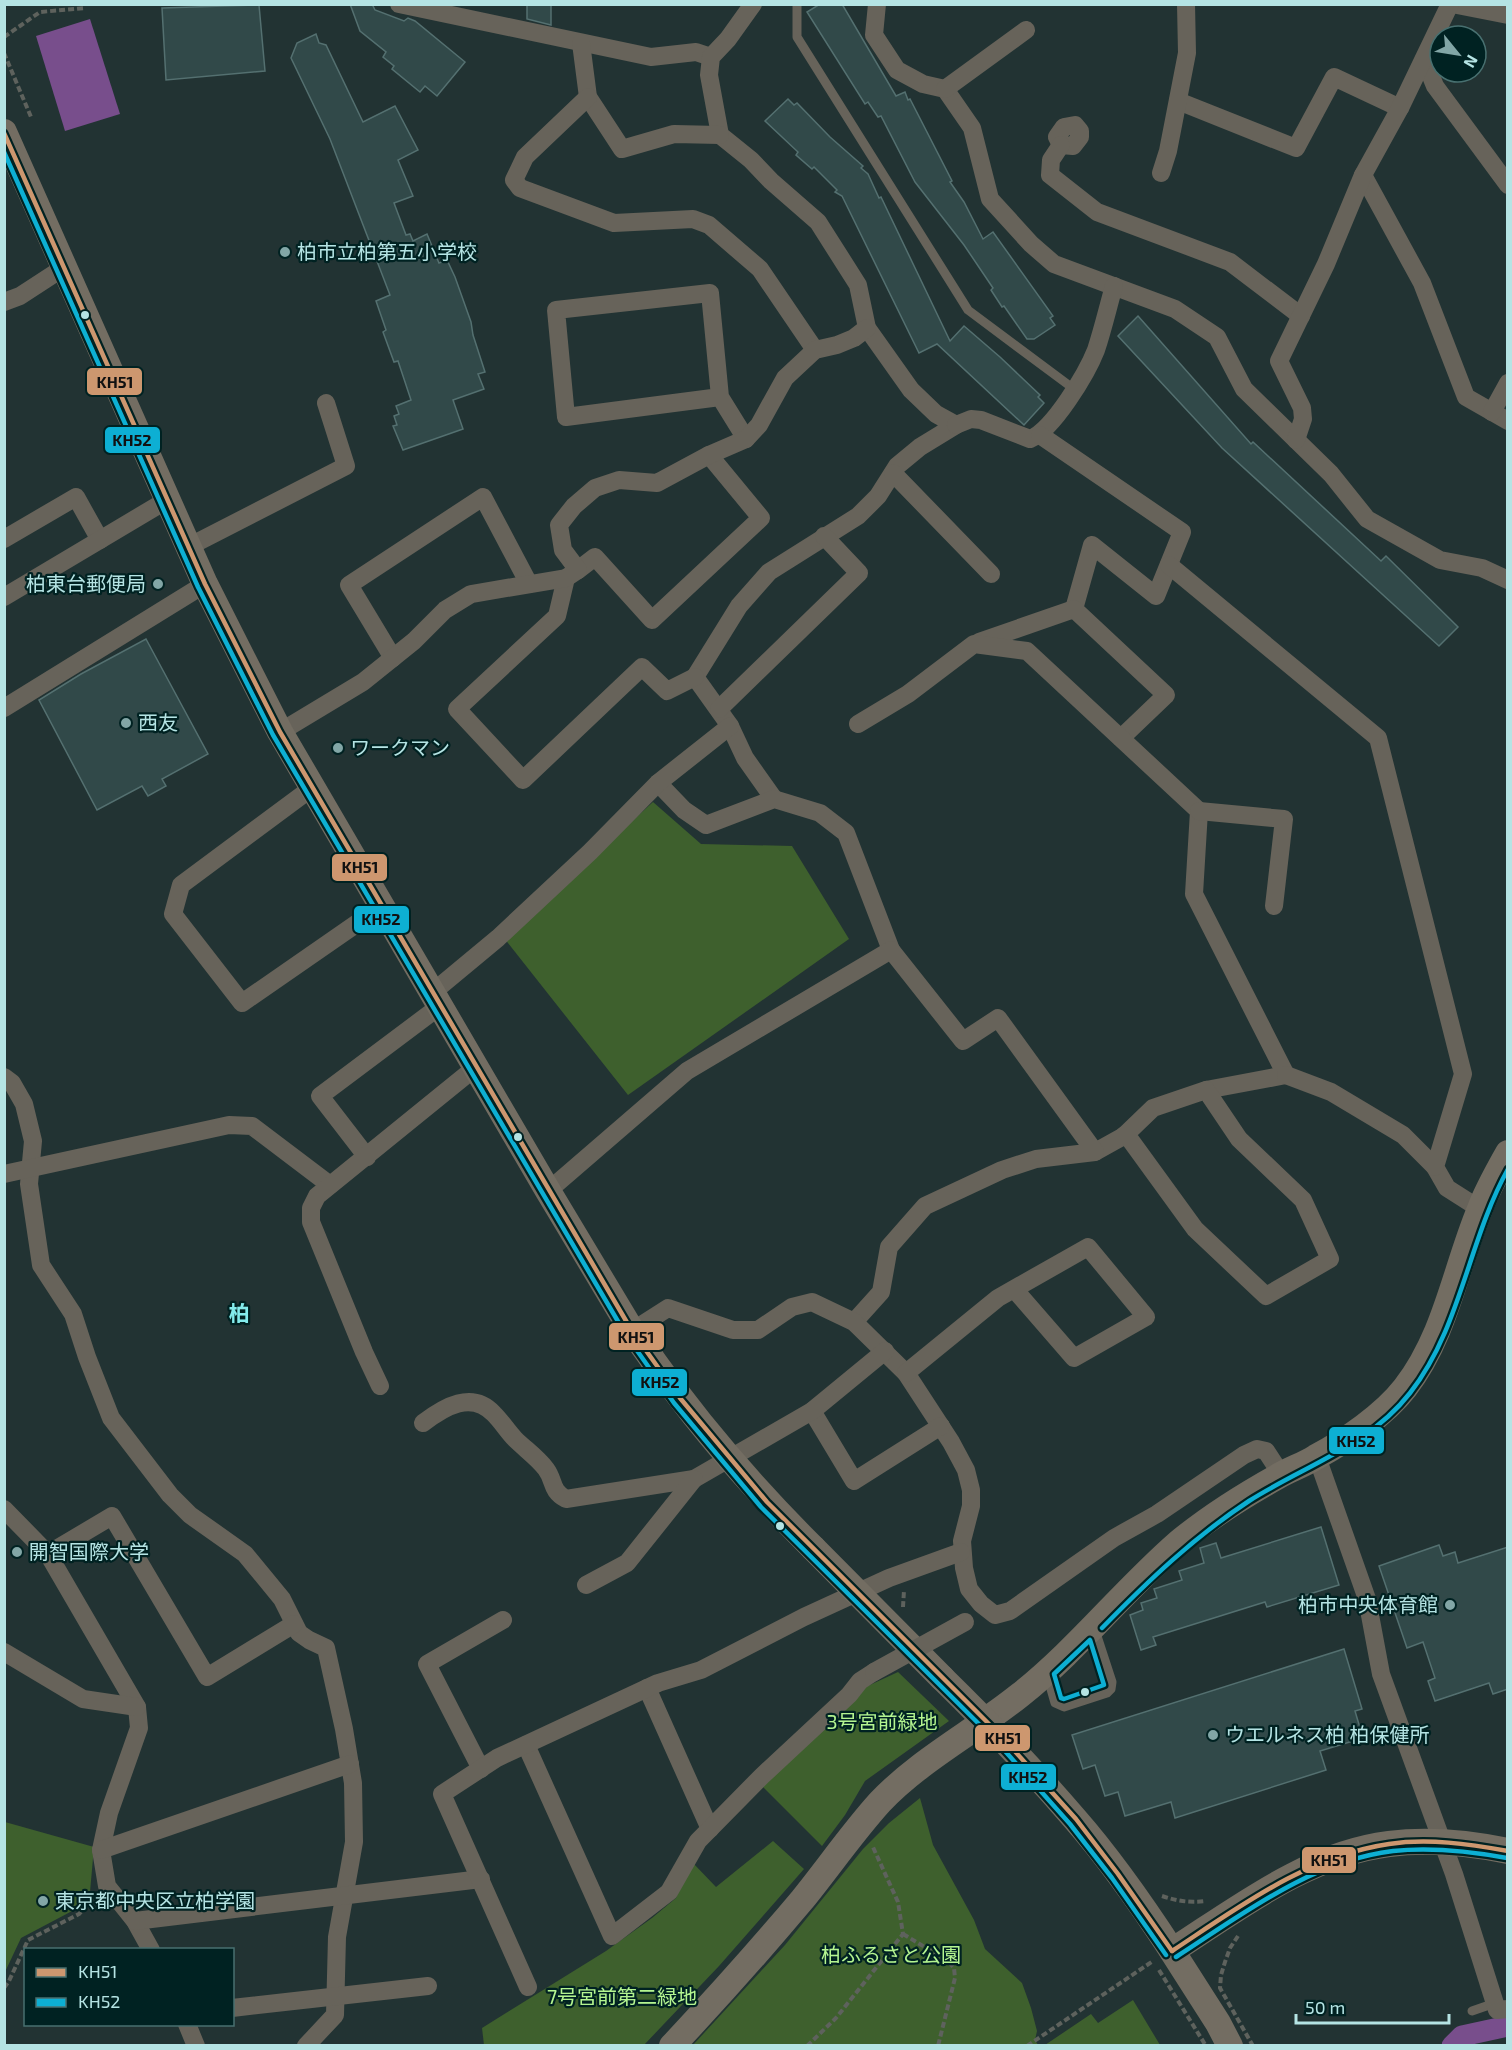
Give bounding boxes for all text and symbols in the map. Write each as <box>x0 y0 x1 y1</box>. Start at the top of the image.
north arrow <box>1428 24 1488 84</box>
text: N <box>1460 52 1483 72</box>
place label: 柏市立柏第五小学校 <box>297 239 477 263</box>
marker: 柏市立柏第五小学校 <box>278 245 292 259</box>
unlabelled marker <box>79 309 91 321</box>
line badge: KH51 <box>86 367 143 396</box>
text: KH51 <box>97 372 133 391</box>
line badge: KH52 <box>104 426 161 454</box>
text: KH52 <box>112 430 152 449</box>
place label: 柏東台郵便局 <box>26 571 146 595</box>
marker: 柏東台郵便局 <box>151 577 165 591</box>
place label: 西友 <box>138 710 178 734</box>
marker: 西友 <box>119 716 133 730</box>
place label: ワークマン <box>350 735 450 759</box>
marker: ワークマン <box>331 741 345 755</box>
line badge: KH51 <box>331 853 388 882</box>
text: KH51 <box>342 857 378 876</box>
line badge: KH52 <box>353 905 410 934</box>
text: KH52 <box>361 909 401 928</box>
unlabelled marker <box>512 1131 524 1143</box>
district label: 柏 <box>229 1300 250 1325</box>
line badge: KH51 <box>608 1322 665 1351</box>
text: KH51 <box>618 1327 654 1346</box>
line badge: KH52 <box>631 1368 688 1397</box>
text: KH52 <box>640 1372 680 1391</box>
line badge: KH52 <box>1328 1426 1385 1455</box>
text: KH52 <box>1336 1431 1376 1450</box>
unlabelled marker <box>774 1520 786 1532</box>
place label: 開智国際大学 <box>29 1539 149 1563</box>
marker: 開智国際大学 <box>10 1545 24 1559</box>
place label: 柏市中央体育館 <box>1298 1592 1438 1616</box>
marker: 柏市中央体育館 <box>1443 1598 1457 1612</box>
unlabelled marker <box>1079 1686 1091 1698</box>
park label: 3号宮前緑地 <box>826 1709 938 1733</box>
place label: ウエルネス柏 柏保健所 <box>1225 1722 1429 1746</box>
line badge: KH51 <box>974 1724 1031 1752</box>
text: KH51 <box>985 1728 1021 1747</box>
marker: ウエルネス柏 柏保健所 <box>1206 1728 1220 1742</box>
line badge: KH52 <box>1000 1763 1057 1791</box>
text: KH52 <box>1008 1767 1048 1786</box>
line badge: KH51 <box>1301 1846 1357 1874</box>
text: KH51 <box>1311 1850 1347 1869</box>
place label: 東京都中央区立柏学園 <box>55 1888 255 1912</box>
marker: 東京都中央区立柏学園 <box>36 1894 50 1908</box>
park label: 柏ふるさと公園 <box>821 1942 961 1966</box>
legend <box>24 1948 234 2026</box>
text: KH51 <box>78 1960 117 1982</box>
park label: 7号宮前第二緑地 <box>547 1984 697 2008</box>
scale bar <box>1296 1987 1449 2025</box>
text: KH52 <box>78 1990 120 2012</box>
text: 50 m <box>1305 1996 1345 2018</box>

